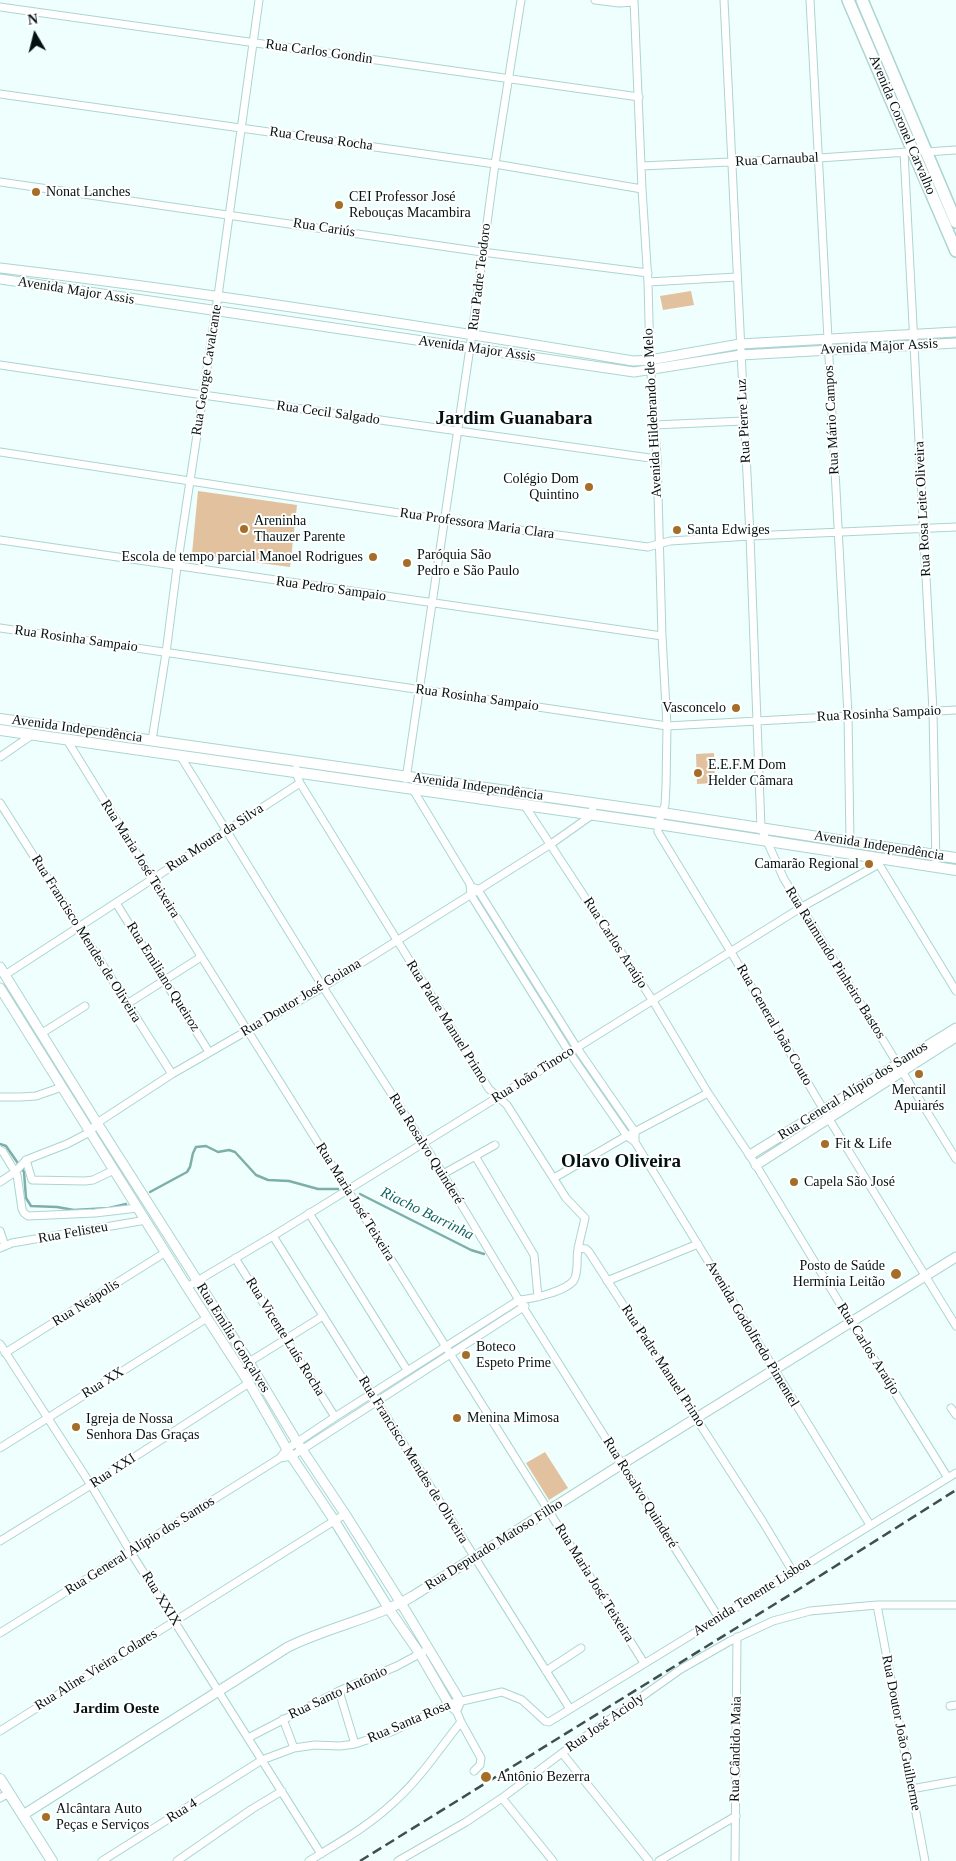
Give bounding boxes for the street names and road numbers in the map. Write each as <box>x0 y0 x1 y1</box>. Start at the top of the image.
street label: Rua Carlos Gondin <box>264 36 374 68</box>
street label: Avenida Coronel Carvalho <box>865 53 939 197</box>
street label: Rua Creusa Rocha <box>268 123 374 155</box>
street label: Rua Carnaubal <box>735 149 819 171</box>
street label: Rua Cariús <box>292 215 356 241</box>
street label: Rua Padre Teodoro <box>465 222 495 332</box>
street label: Avenida Major Assis <box>16 273 136 309</box>
street label: Rua George Cavalcante <box>188 303 226 437</box>
street label: Avenida Hildebrando de Melo <box>640 328 666 498</box>
street label: Avenida Major Assis <box>417 332 537 366</box>
street label: Avenida Major Assis <box>820 336 938 358</box>
street label: Rua Mário Campos <box>821 365 843 475</box>
street label: Rua Pierre Luz <box>733 378 755 464</box>
street label: Rua Cecil Salgado <box>275 397 381 429</box>
street label: Rua Rosa Leite Oliveira <box>911 441 935 577</box>
street label: Rua Professora Maria Clara <box>399 505 555 543</box>
street label: Rua Pedro Sampaio <box>275 573 387 605</box>
street label: Rua Rosinha Sampaio <box>13 622 139 656</box>
street label: Rua Rosinha Sampaio <box>414 681 540 715</box>
street label: Rua Rosinha Sampaio <box>816 702 942 726</box>
street label: Avenida Independência <box>11 712 143 746</box>
street label: Avenida Independência <box>412 770 544 804</box>
street label: Rua Maria José Teixeira <box>97 797 183 921</box>
street label: Rua Moura da Silva <box>163 800 267 876</box>
street label: Avenida Independência <box>813 827 945 865</box>
street label: Rua Francisco Mendes de Oliveira <box>27 852 145 1026</box>
street label: Rua Raimundo Pinheiro Bastos <box>781 884 889 1042</box>
street label: Rua Carlos Araújo <box>579 894 651 992</box>
street label: Rua Emiliano Queiroz <box>123 919 203 1035</box>
street label: Rua Doutor José Goiana <box>238 955 364 1041</box>
street label: Rua Padre Manuel Primo <box>402 957 492 1087</box>
street label: Rua General João Couto <box>732 961 816 1089</box>
street label: Rua General Alípio dos Santos <box>775 1038 931 1144</box>
street label: Rua João Tinoco <box>489 1043 577 1107</box>
street label: Rua Rosalvo Quinderé <box>385 1090 467 1208</box>
street label: Rua Maria José Teixeira <box>312 1140 398 1264</box>
street label: Rua Felisteu <box>37 1219 109 1247</box>
street label: Avenida Godolfredo Pimentel <box>702 1258 802 1410</box>
street label: Rua Vicente Luís Rocha <box>242 1275 328 1399</box>
street label: Rua Neápolis <box>49 1276 123 1330</box>
street label: Rua Emília Gonçalves <box>193 1280 273 1396</box>
street label: Rua Carlos Araújo <box>833 1300 903 1398</box>
street label: Rua Padre Manuel Primo <box>617 1302 709 1430</box>
street label: Rua XX <box>79 1364 127 1402</box>
street label: Rua Francisco Mendes de Oliveira <box>354 1373 472 1547</box>
street label: Rua Rosalvo Quinderé <box>599 1434 681 1552</box>
street label: Rua XXI <box>87 1450 139 1492</box>
street label: Rua General Alípio dos Santos <box>62 1493 218 1599</box>
street label: Rua Deputado Matoso Filho <box>422 1496 566 1594</box>
street label: Rua Maria José Teixeira <box>551 1521 637 1645</box>
street label: Avenida Tenente Lisboa <box>690 1554 814 1640</box>
street label: Rua XXIX <box>138 1569 184 1629</box>
street label: Rua Aline Vieira Colares <box>32 1626 160 1714</box>
street label: Rua Doutor João Guilherme <box>878 1654 924 1812</box>
street label: Rua Santo Antônio <box>286 1663 390 1723</box>
street label: Rua José Acioly <box>563 1690 647 1756</box>
street label: Rua Cândido Maia <box>727 1696 745 1802</box>
street label: Rua Santa Rosa <box>365 1697 453 1747</box>
street label: Rua 4 <box>164 1795 200 1827</box>

